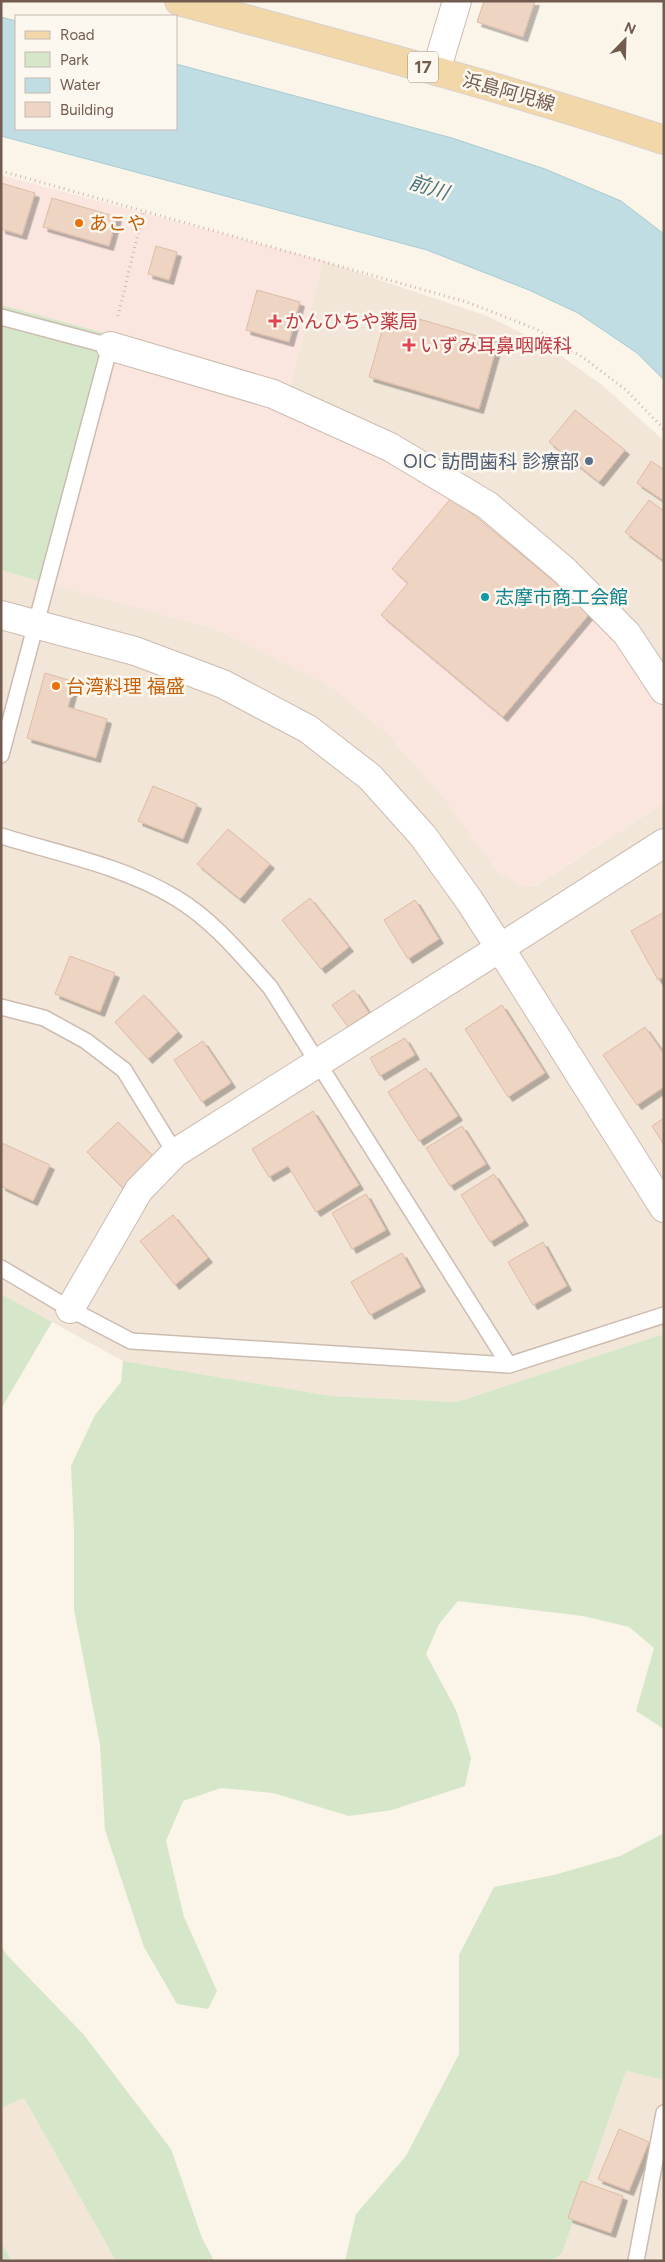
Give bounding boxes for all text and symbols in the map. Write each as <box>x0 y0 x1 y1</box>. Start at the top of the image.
legend <box>15 15 178 130</box>
north arrow <box>600 15 650 65</box>
text: N <box>622 19 638 38</box>
text: Road <box>60 26 95 44</box>
text: Park <box>60 51 89 69</box>
road number: 17 <box>408 52 438 82</box>
street label: 浜島阿児線 <box>460 68 558 116</box>
text: Water <box>60 76 100 94</box>
text: Building <box>60 101 114 119</box>
water label: 前川 <box>406 169 454 205</box>
place label: あこや <box>89 212 146 235</box>
marker: あこや <box>73 217 85 229</box>
place label: かんひちや薬局 <box>285 310 418 333</box>
marker: かんひちや薬局 <box>269 315 281 327</box>
place label: いずみ耳鼻咽喉科 <box>420 334 572 357</box>
marker: いずみ耳鼻咽喉科 <box>402 338 416 352</box>
place label: OIC 訪問歯科 診療部 <box>403 450 579 473</box>
marker: OIC 訪問歯科 診療部 <box>583 455 595 467</box>
place label: 志摩市商工会館 <box>495 586 628 609</box>
marker: 志摩市商工会館 <box>479 591 491 603</box>
place label: 台湾料理 福盛 <box>66 675 185 698</box>
marker: 台湾料理 福盛 <box>50 680 62 692</box>

